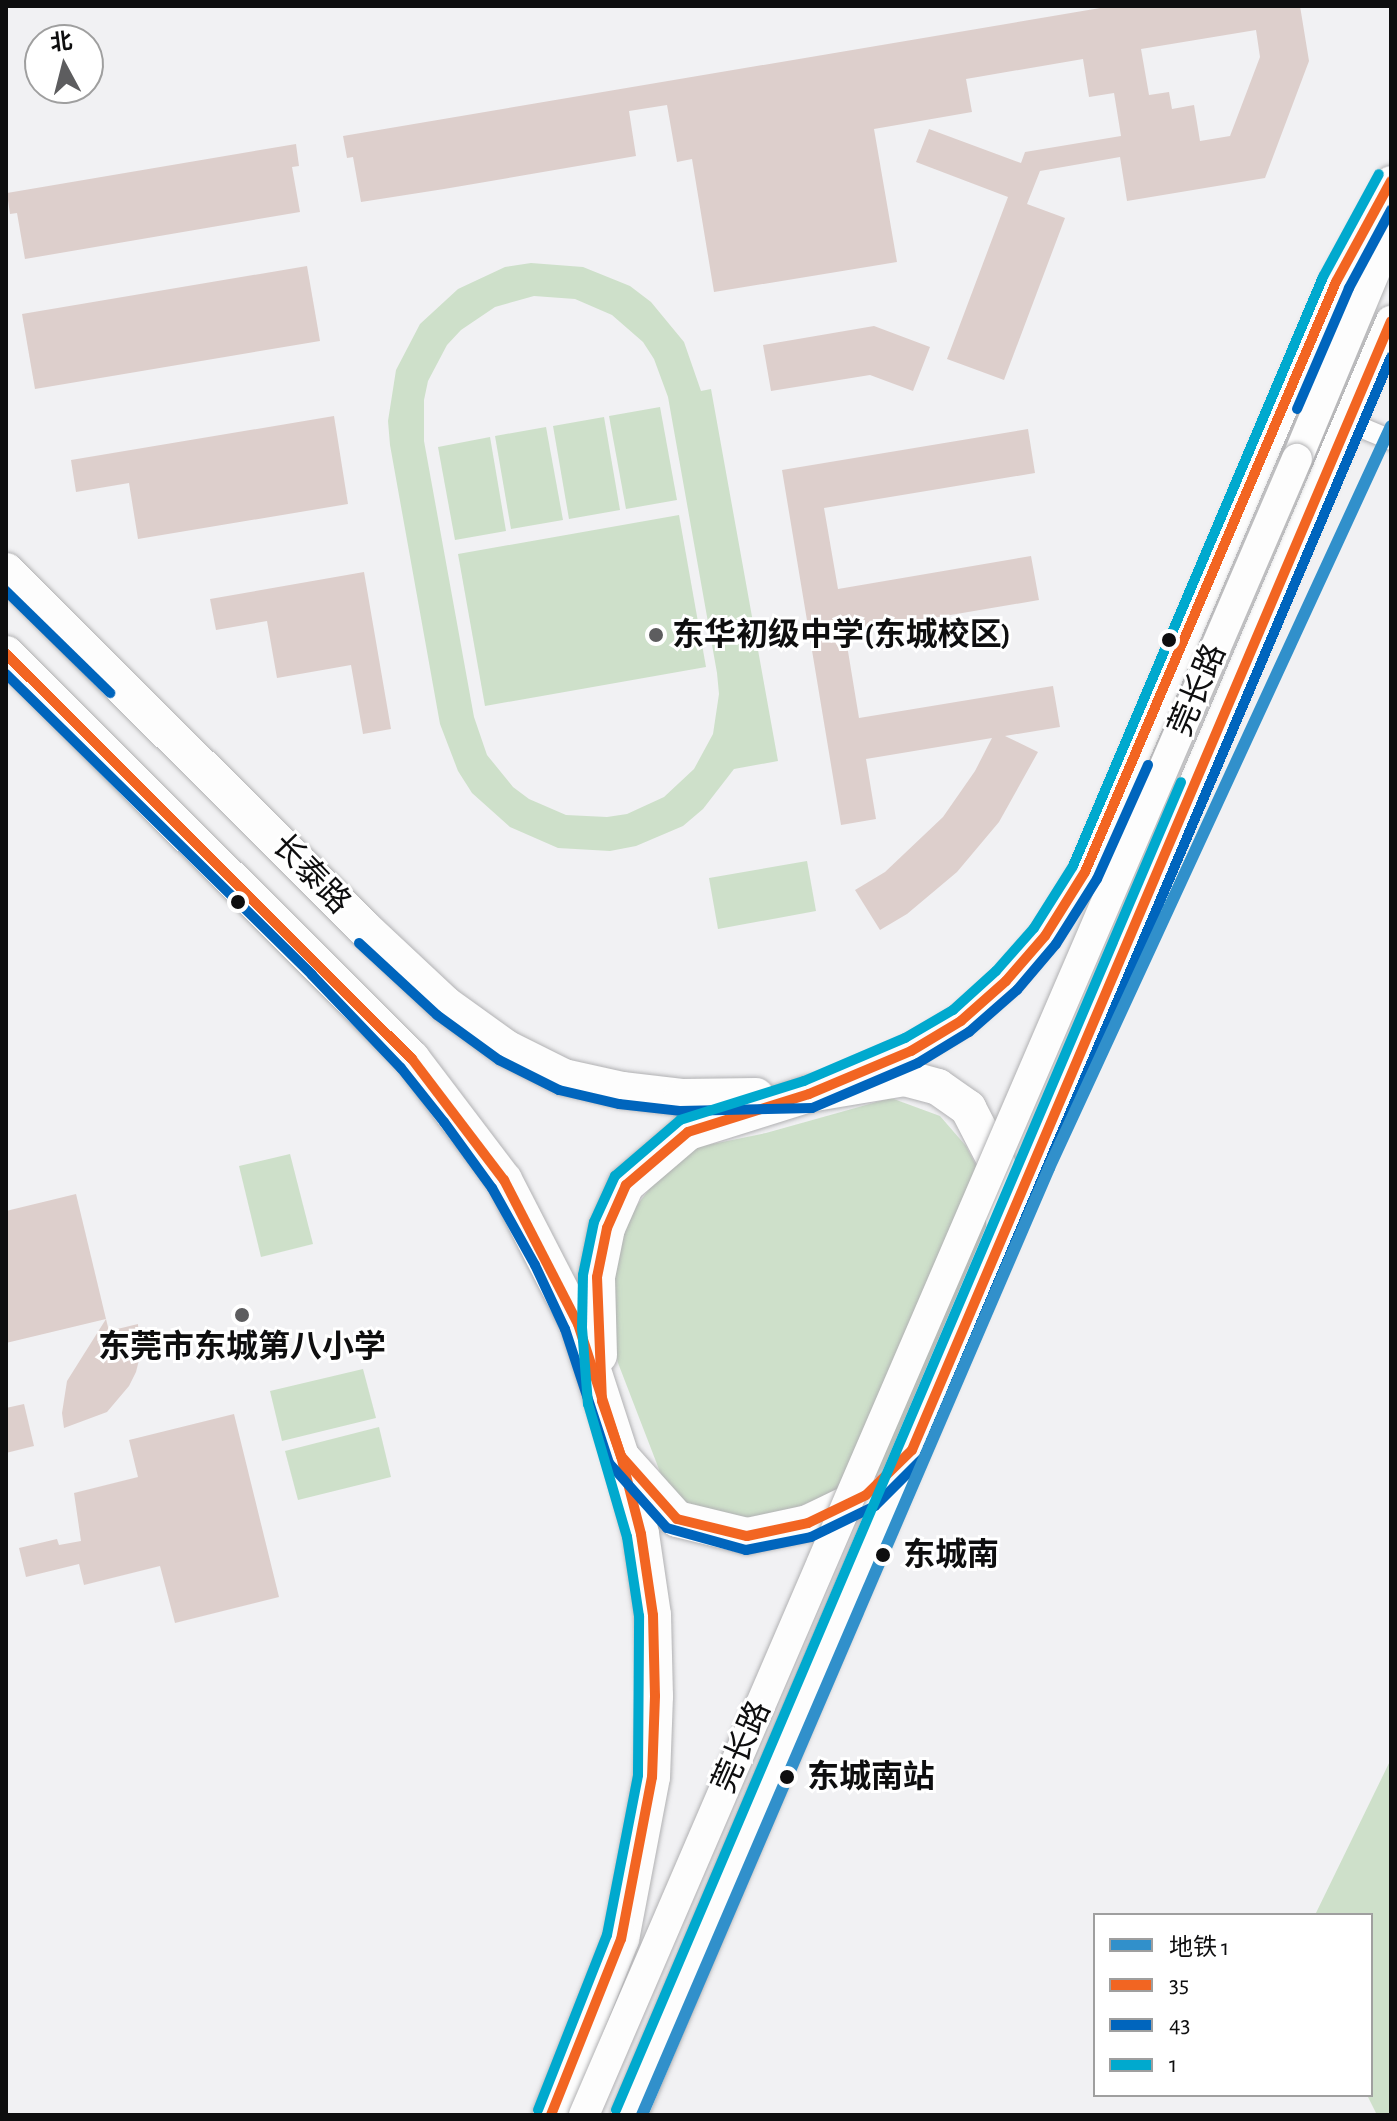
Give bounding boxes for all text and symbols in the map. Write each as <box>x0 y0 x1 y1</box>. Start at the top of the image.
north arrow <box>24 24 104 104</box>
text: 北 <box>49 30 74 54</box>
place label: 东华初级中学(东城校区) <box>672 616 1011 654</box>
marker: 东华初级中学(东城校区) <box>647 626 665 644</box>
unlabelled marker <box>1161 632 1177 648</box>
street label: 莞长路 <box>1162 638 1234 742</box>
street label: 长泰路 <box>264 826 358 922</box>
unlabelled marker <box>230 894 246 910</box>
marker: 东莞市东城第八小学 <box>233 1306 251 1324</box>
place label: 东莞市东城第八小学 <box>98 1328 386 1366</box>
place label: 东城南 <box>903 1536 999 1574</box>
marker: 东城南 <box>870 1542 896 1568</box>
street label: 莞长路 <box>705 1695 779 1799</box>
place label: 东城南站 <box>807 1758 935 1796</box>
marker: 东城南站 <box>774 1764 800 1790</box>
legend <box>1093 1913 1373 2097</box>
text: 地铁 1 <box>1169 1936 1229 1960</box>
text: 35 <box>1169 1973 1189 1997</box>
text: 43 <box>1169 2013 1190 2037</box>
text: 1 <box>1169 2053 1177 2077</box>

